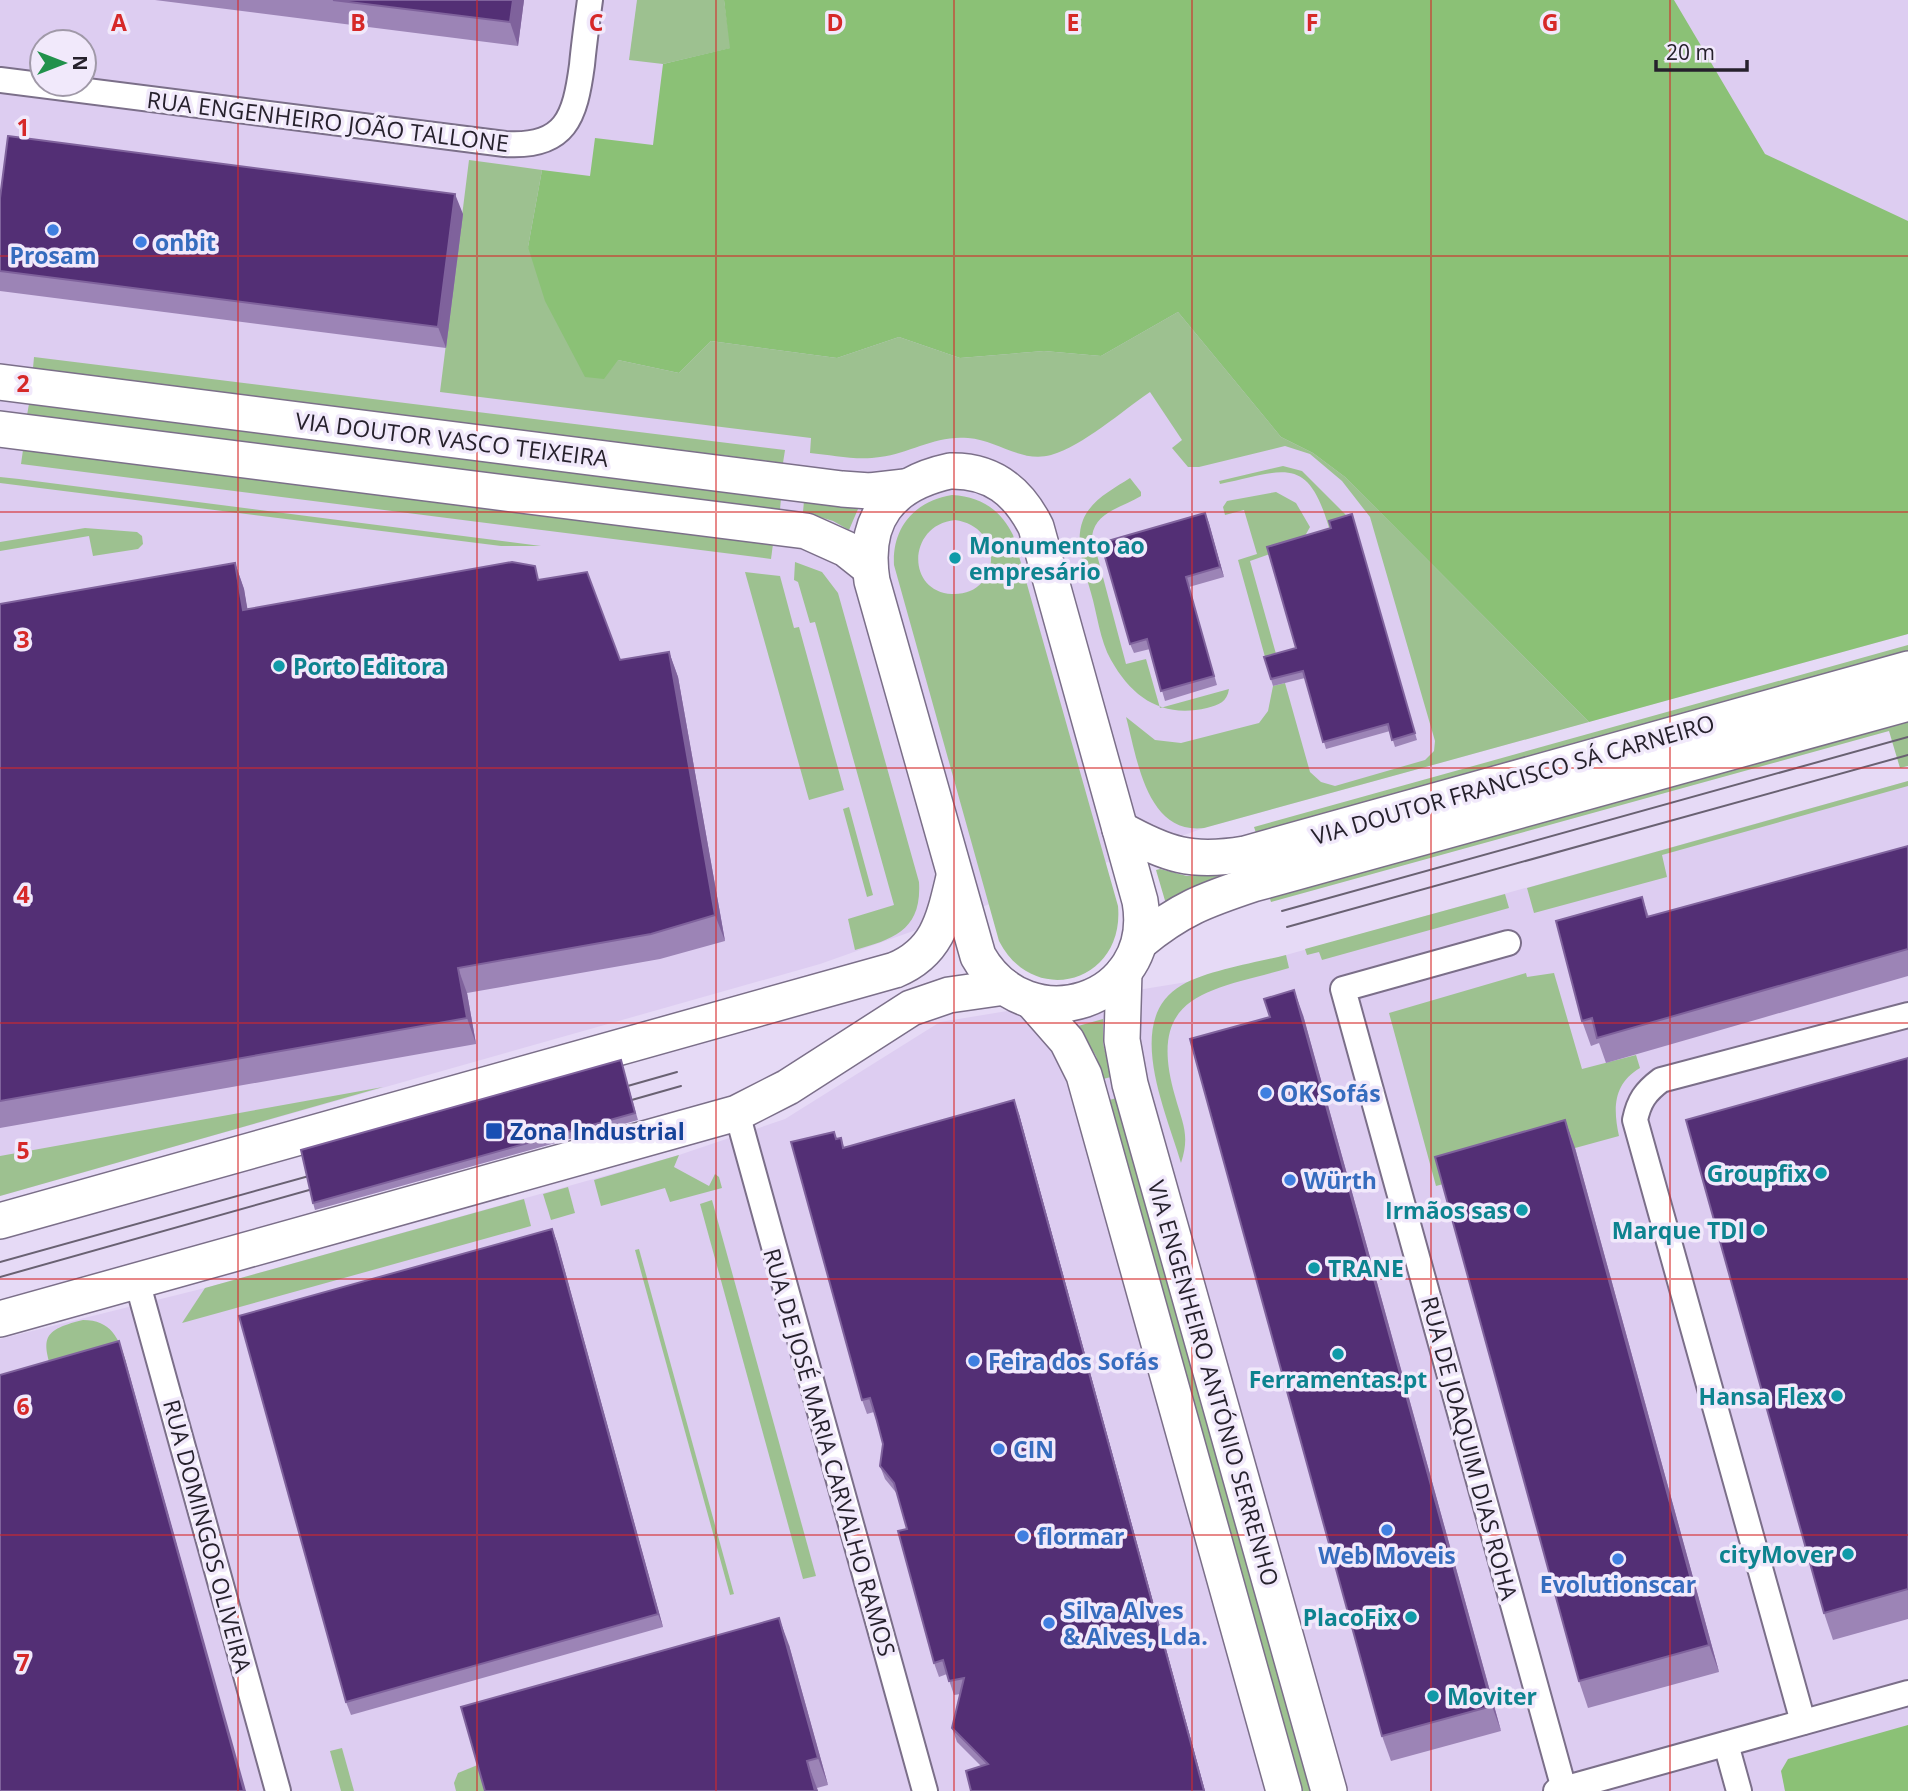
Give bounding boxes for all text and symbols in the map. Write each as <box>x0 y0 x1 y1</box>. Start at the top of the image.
text: A <box>111 6 127 38</box>
text: B <box>350 6 366 38</box>
text: C <box>589 6 603 38</box>
text: D <box>826 6 844 38</box>
text: E <box>1067 6 1079 38</box>
text: F <box>1306 6 1318 38</box>
text: G <box>1542 6 1558 38</box>
north arrow <box>28 28 98 98</box>
scale bar <box>1656 28 1747 72</box>
text: 20 m <box>1666 38 1715 66</box>
text: N <box>67 55 93 71</box>
street label: RUA ENGENHEIRO JOÃO TALLONE <box>145 83 511 159</box>
text: 1 <box>16 111 30 143</box>
marker: Prosam <box>45 222 61 238</box>
place label: onbit <box>155 226 216 258</box>
marker: onbit <box>133 234 149 250</box>
place label: Prosam <box>9 239 97 271</box>
text: 2 <box>16 367 30 399</box>
street label: VIA DOUTOR VASCO TEIXEIRA <box>294 404 611 474</box>
place label: Monumento ao empresário <box>969 529 1145 587</box>
marker: Monumento ao empresário <box>947 550 963 566</box>
text: 3 <box>16 623 30 655</box>
place label: Porto Editora <box>293 650 445 682</box>
marker: Porto Editora <box>271 658 287 674</box>
street label: VIA DOUTOR FRANCISCO SÁ CARNEIRO <box>1308 706 1718 852</box>
text: 4 <box>16 878 30 910</box>
place label: OK Sofás <box>1280 1077 1381 1109</box>
marker: OK Sofás <box>1258 1085 1274 1101</box>
place label: Zona Industrial <box>510 1115 685 1147</box>
marker: Zona Industrial <box>484 1121 504 1141</box>
text: 5 <box>16 1134 30 1166</box>
place label: Groupfix <box>1707 1157 1808 1189</box>
place label: Würth <box>1304 1164 1377 1196</box>
marker: Groupfix <box>1813 1165 1829 1181</box>
marker: Würth <box>1282 1172 1298 1188</box>
street label: VIA ENGENHEIRO ANTÓNIO SERRENHO <box>1141 1176 1287 1590</box>
place label: Irmãos sas <box>1385 1194 1508 1226</box>
marker: Irmãos sas <box>1514 1202 1530 1218</box>
place label: Marque TDI <box>1612 1214 1745 1246</box>
marker: Marque TDI <box>1751 1222 1767 1238</box>
street label: RUA DE JOSÉ MARIA CARVALHO RAMOS <box>756 1244 904 1660</box>
place label: TRANE <box>1328 1252 1404 1284</box>
marker: TRANE <box>1306 1260 1322 1276</box>
street label: RUA DE JOAQUIM DIAS ROHA <box>1414 1293 1526 1604</box>
place label: Feira dos Sofás <box>988 1345 1159 1377</box>
marker: Ferramentas.pt <box>1330 1346 1346 1362</box>
marker: Feira dos Sofás <box>966 1353 982 1369</box>
place label: Ferramentas.pt <box>1249 1363 1427 1395</box>
place label: Hansa Flex <box>1699 1380 1824 1412</box>
marker: Hansa Flex <box>1829 1388 1845 1404</box>
text: 6 <box>16 1390 30 1422</box>
street label: RUA DOMINGOS OLIVEIRA <box>156 1396 260 1677</box>
place label: CIN <box>1013 1433 1054 1465</box>
marker: CIN <box>991 1441 1007 1457</box>
place label: flormar <box>1037 1520 1125 1552</box>
marker: Web Moveis <box>1379 1522 1395 1538</box>
marker: flormar <box>1015 1528 1031 1544</box>
place label: cityMover <box>1719 1538 1834 1570</box>
place label: Web Moveis <box>1318 1539 1456 1571</box>
marker: cityMover <box>1840 1546 1856 1562</box>
marker: Evolutionscar <box>1610 1551 1626 1567</box>
place label: Evolutionscar <box>1540 1568 1696 1600</box>
place label: Silva Alves & Alves, Lda. <box>1063 1594 1208 1652</box>
place label: PlacoFix <box>1303 1601 1398 1633</box>
marker: PlacoFix <box>1403 1609 1419 1625</box>
marker: Silva Alves & Alves, Lda. <box>1041 1615 1057 1631</box>
text: 7 <box>16 1646 30 1678</box>
place label: Moviter <box>1447 1680 1537 1712</box>
marker: Moviter <box>1425 1688 1441 1704</box>

